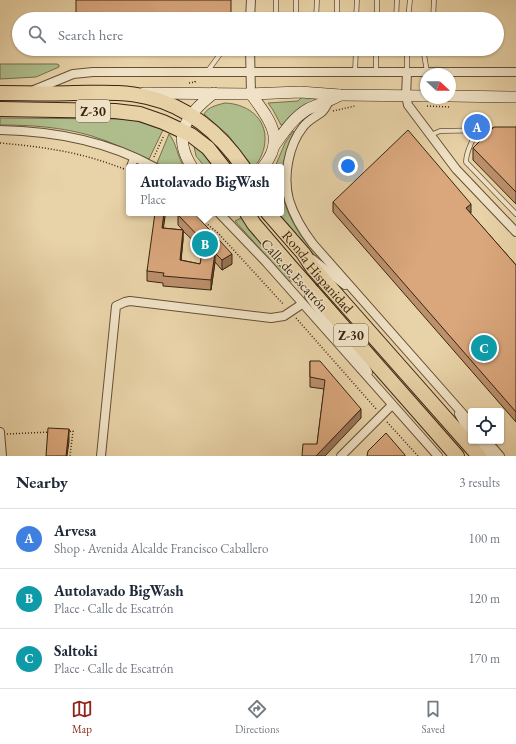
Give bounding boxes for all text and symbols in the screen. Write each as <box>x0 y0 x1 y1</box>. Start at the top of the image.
search box <box>12 12 504 56</box>
icon: search <box>26 23 48 45</box>
text: Search here <box>58 25 123 44</box>
north arrow <box>420 68 456 104</box>
road number: Z-30 <box>76 100 110 122</box>
pin: A <box>464 112 490 142</box>
your location <box>338 156 358 176</box>
popup <box>126 164 284 216</box>
text: Autolavado BigWash <box>140 172 270 191</box>
text: Place <box>140 191 166 208</box>
street label: Ronda Hispanidad <box>278 227 358 317</box>
pin: B <box>192 229 218 259</box>
street label: Calle de Escatrón <box>257 235 333 316</box>
road number: Z-30 <box>334 324 368 346</box>
pin: C <box>471 333 497 363</box>
map controls <box>468 408 504 444</box>
button: locate <box>468 408 504 444</box>
text: Nearby <box>16 471 68 493</box>
text: 3 results <box>459 474 500 491</box>
text: Arvesa <box>54 521 96 540</box>
text: A <box>24 530 34 547</box>
text: 100 m <box>469 530 500 547</box>
text: Shop · Avenida Alcalde Francisco Caballero <box>54 540 268 557</box>
text: Autolavado BigWash <box>54 581 184 600</box>
text: B <box>25 590 33 607</box>
text: 120 m <box>469 590 500 607</box>
text: Place · Calle de Escatrón <box>54 600 174 617</box>
text: Saltoki <box>54 641 98 660</box>
text: C <box>24 650 34 667</box>
text: 170 m <box>469 650 500 667</box>
text: Place · Calle de Escatrón <box>54 660 174 677</box>
tab: Map <box>71 698 93 736</box>
tab: Directions <box>235 698 279 736</box>
tab: Saved <box>421 698 445 736</box>

